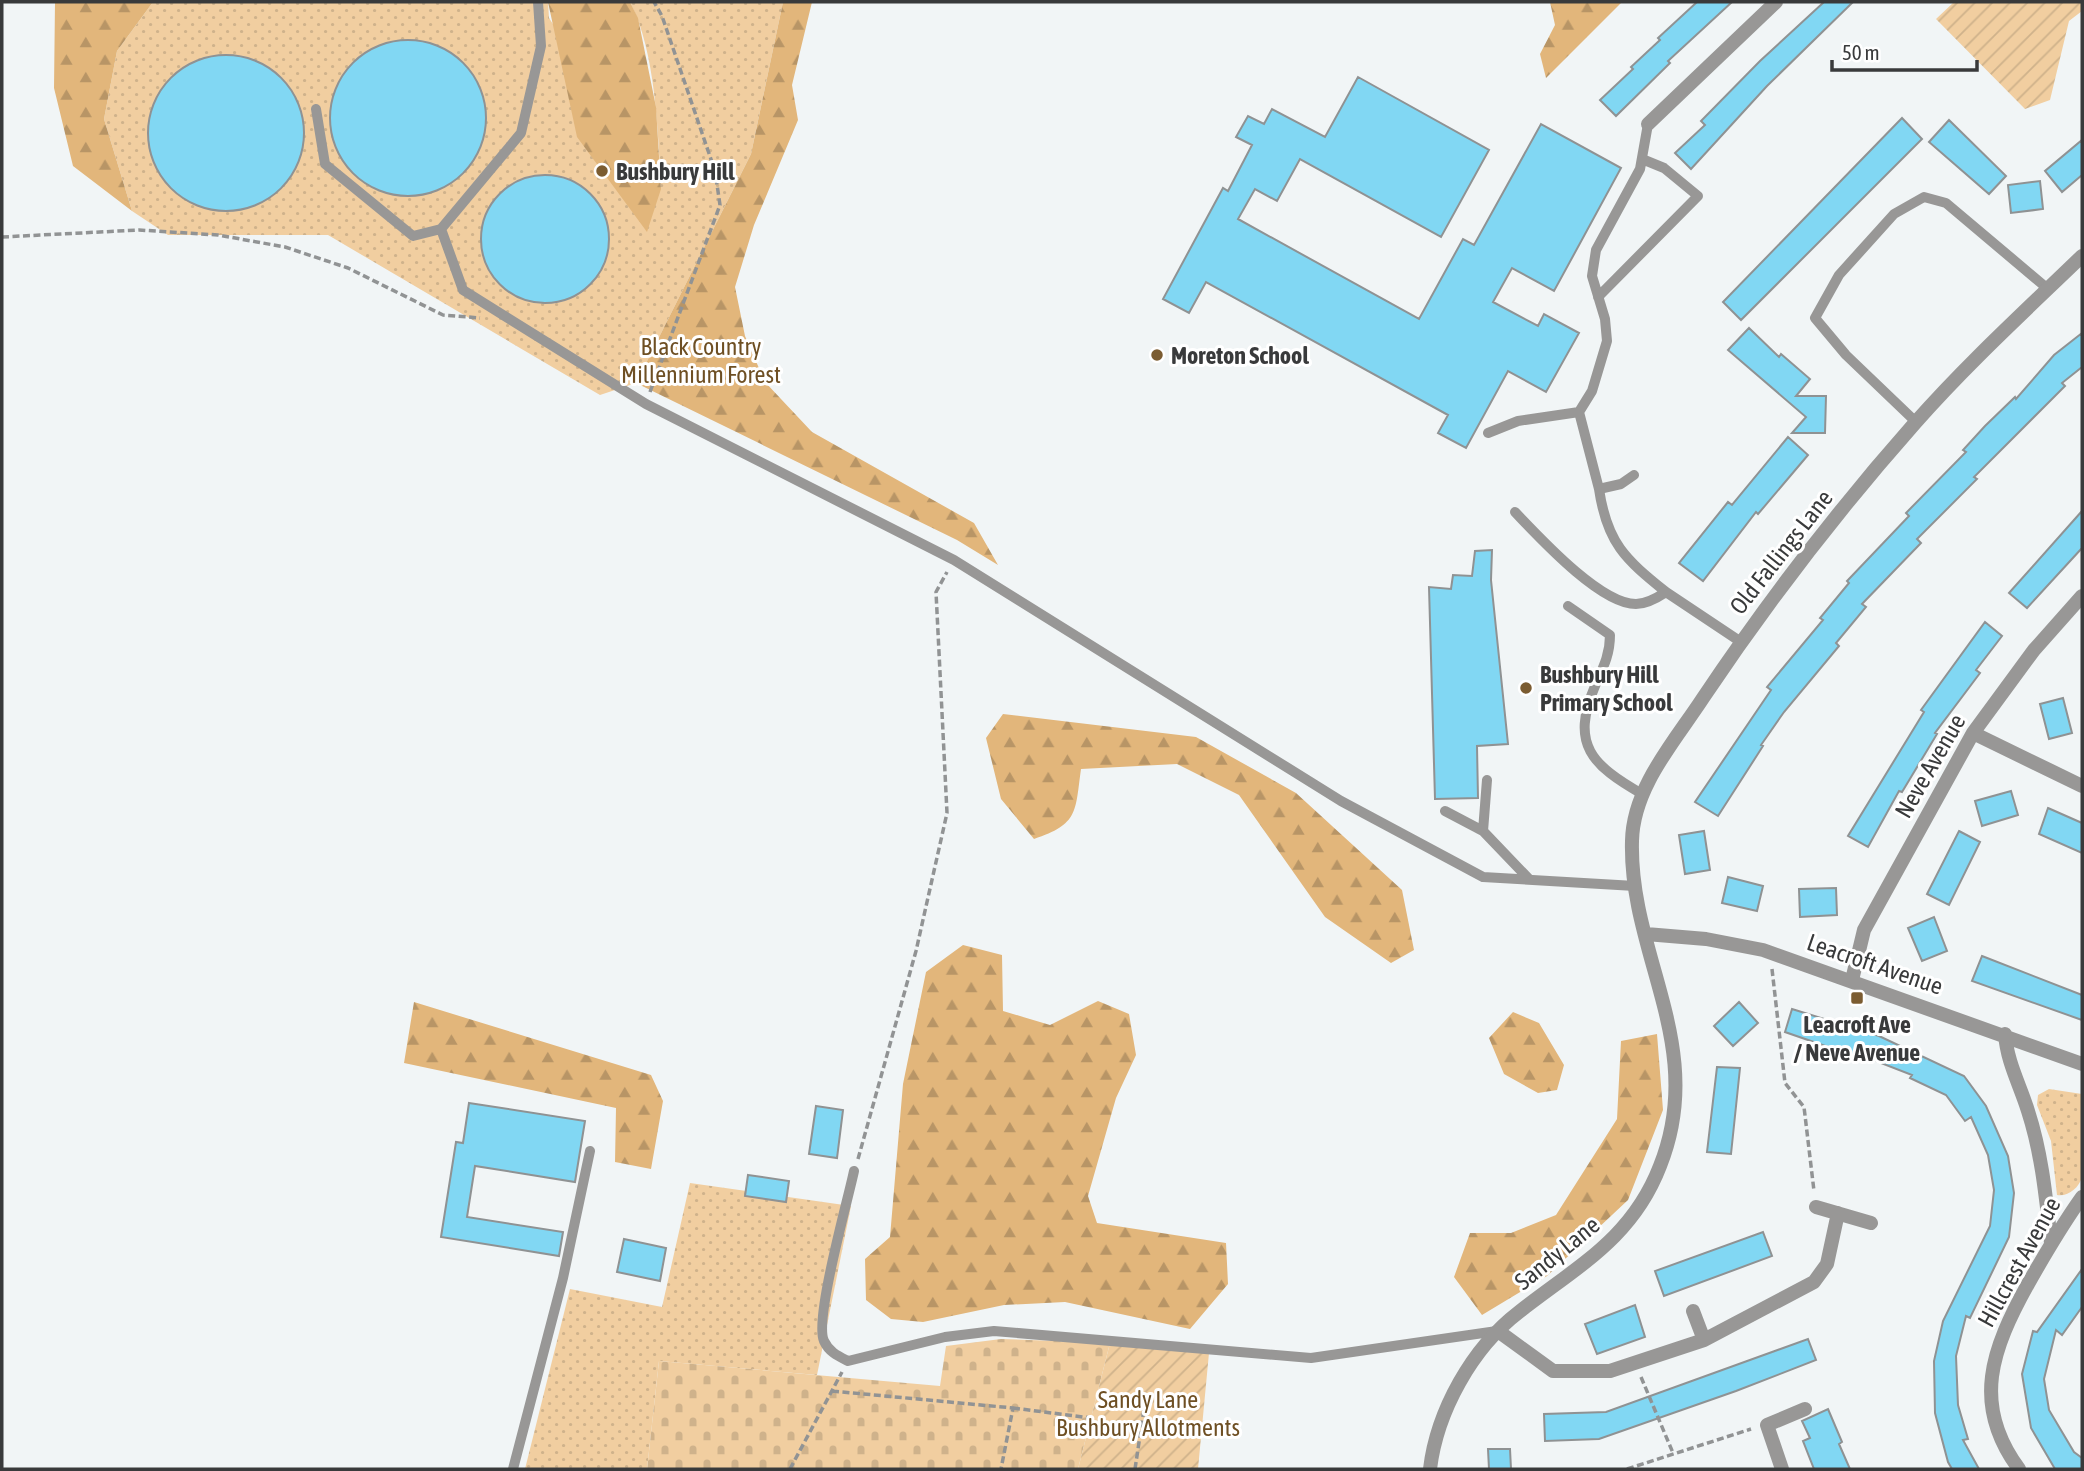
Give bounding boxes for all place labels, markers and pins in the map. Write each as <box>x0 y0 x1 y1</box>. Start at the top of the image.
place label: Bushbury Hill <box>616 158 735 185</box>
marker: Bushbury Hill <box>594 163 610 179</box>
place label: Moreton School <box>1171 342 1309 369</box>
marker: Moreton School <box>1149 347 1165 363</box>
place label: Bushbury Hill Primary School <box>1540 661 1673 716</box>
marker: Bushbury Hill Primary School <box>1518 680 1534 696</box>
marker: Leacroft Ave / Neve Avenue <box>1849 990 1865 1006</box>
place label: Leacroft Ave / Neve Avenue <box>1794 1011 1920 1066</box>

